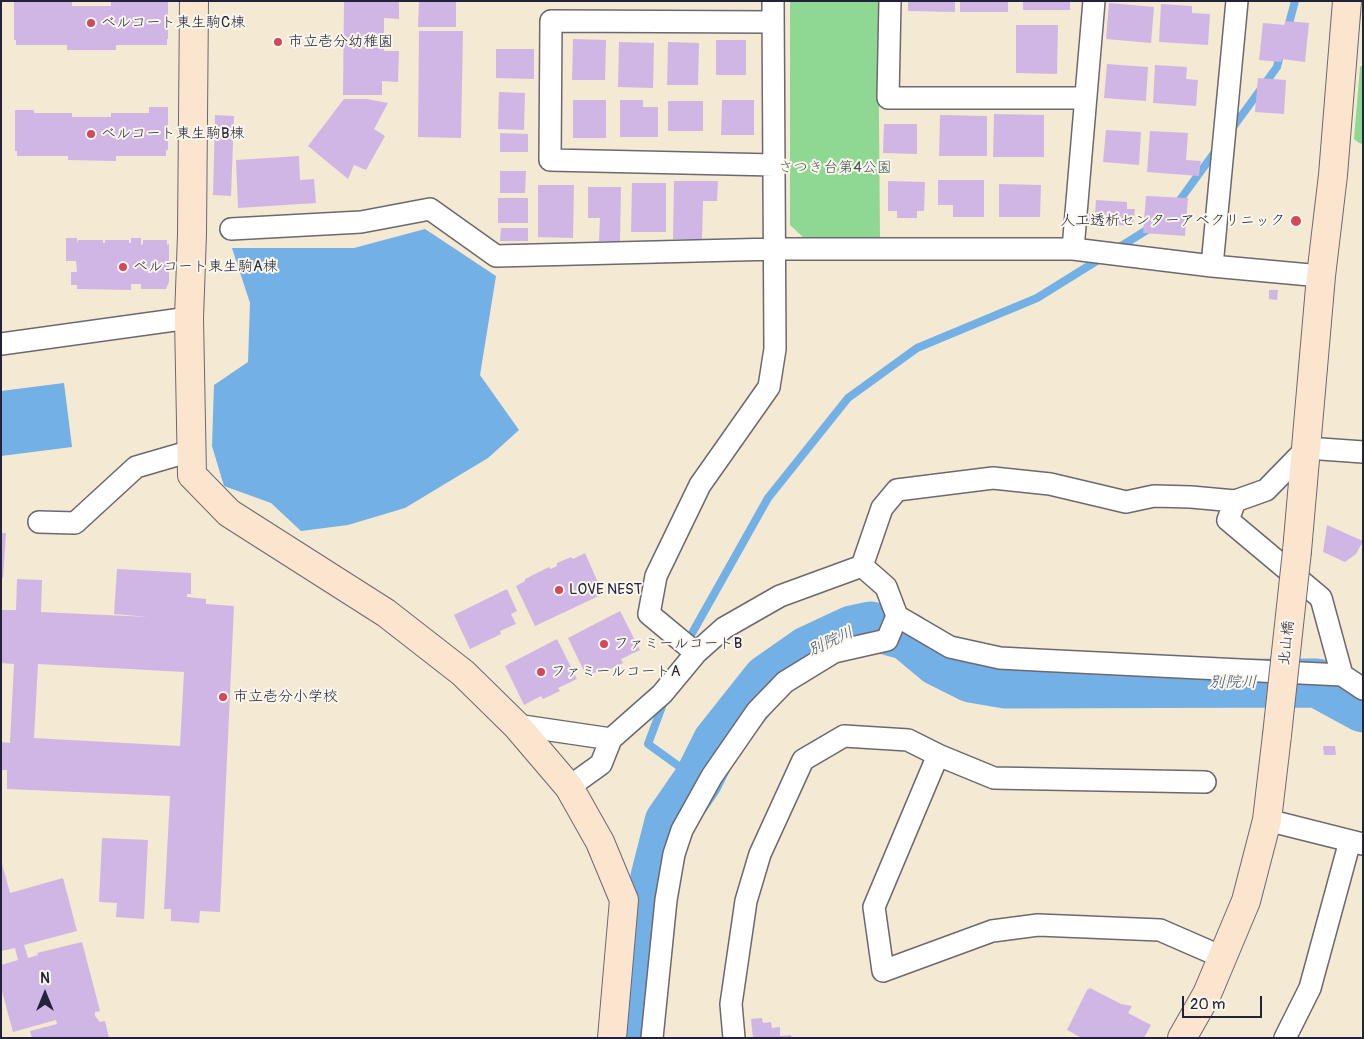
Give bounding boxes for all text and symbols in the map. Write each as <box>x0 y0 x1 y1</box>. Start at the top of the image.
place label: ベルコート東生駒C棟 <box>101 14 245 32</box>
marker: ベルコート東生駒C棟 <box>85 17 97 29</box>
place label: 市立壱分幼稚園 <box>288 33 393 51</box>
marker: 市立壱分幼稚園 <box>272 36 284 48</box>
place label: ベルコート東生駒B棟 <box>101 125 244 143</box>
marker: ベルコート東生駒B棟 <box>85 128 97 140</box>
park label: さつき台第4公園 <box>778 159 892 177</box>
place label: 人工透析センターアベクリニック <box>1060 212 1285 230</box>
marker: 人工透析センターアベクリニック <box>1289 214 1303 228</box>
place label: ベルコート東生駒A棟 <box>133 258 278 276</box>
marker: ベルコート東生駒A棟 <box>117 261 129 273</box>
place label: LOVE NEST <box>569 581 642 599</box>
marker: LOVE NEST <box>553 584 565 596</box>
street label: 北山橋 <box>1276 620 1298 666</box>
water label: 別院川 <box>805 623 857 661</box>
place label: ファミールコートB <box>614 635 742 653</box>
marker: ファミールコートB <box>598 638 610 650</box>
place label: ファミールコートA <box>551 663 680 681</box>
marker: ファミールコートA <box>535 666 547 678</box>
water label: 別院川 <box>1209 673 1257 693</box>
place label: 市立壱分小学校 <box>233 688 338 706</box>
marker: 市立壱分小学校 <box>217 691 229 703</box>
north arrow <box>20 969 70 1019</box>
text: N <box>40 970 50 987</box>
scale bar <box>1184 986 1264 1018</box>
text: 20 m <box>1190 995 1225 1014</box>

